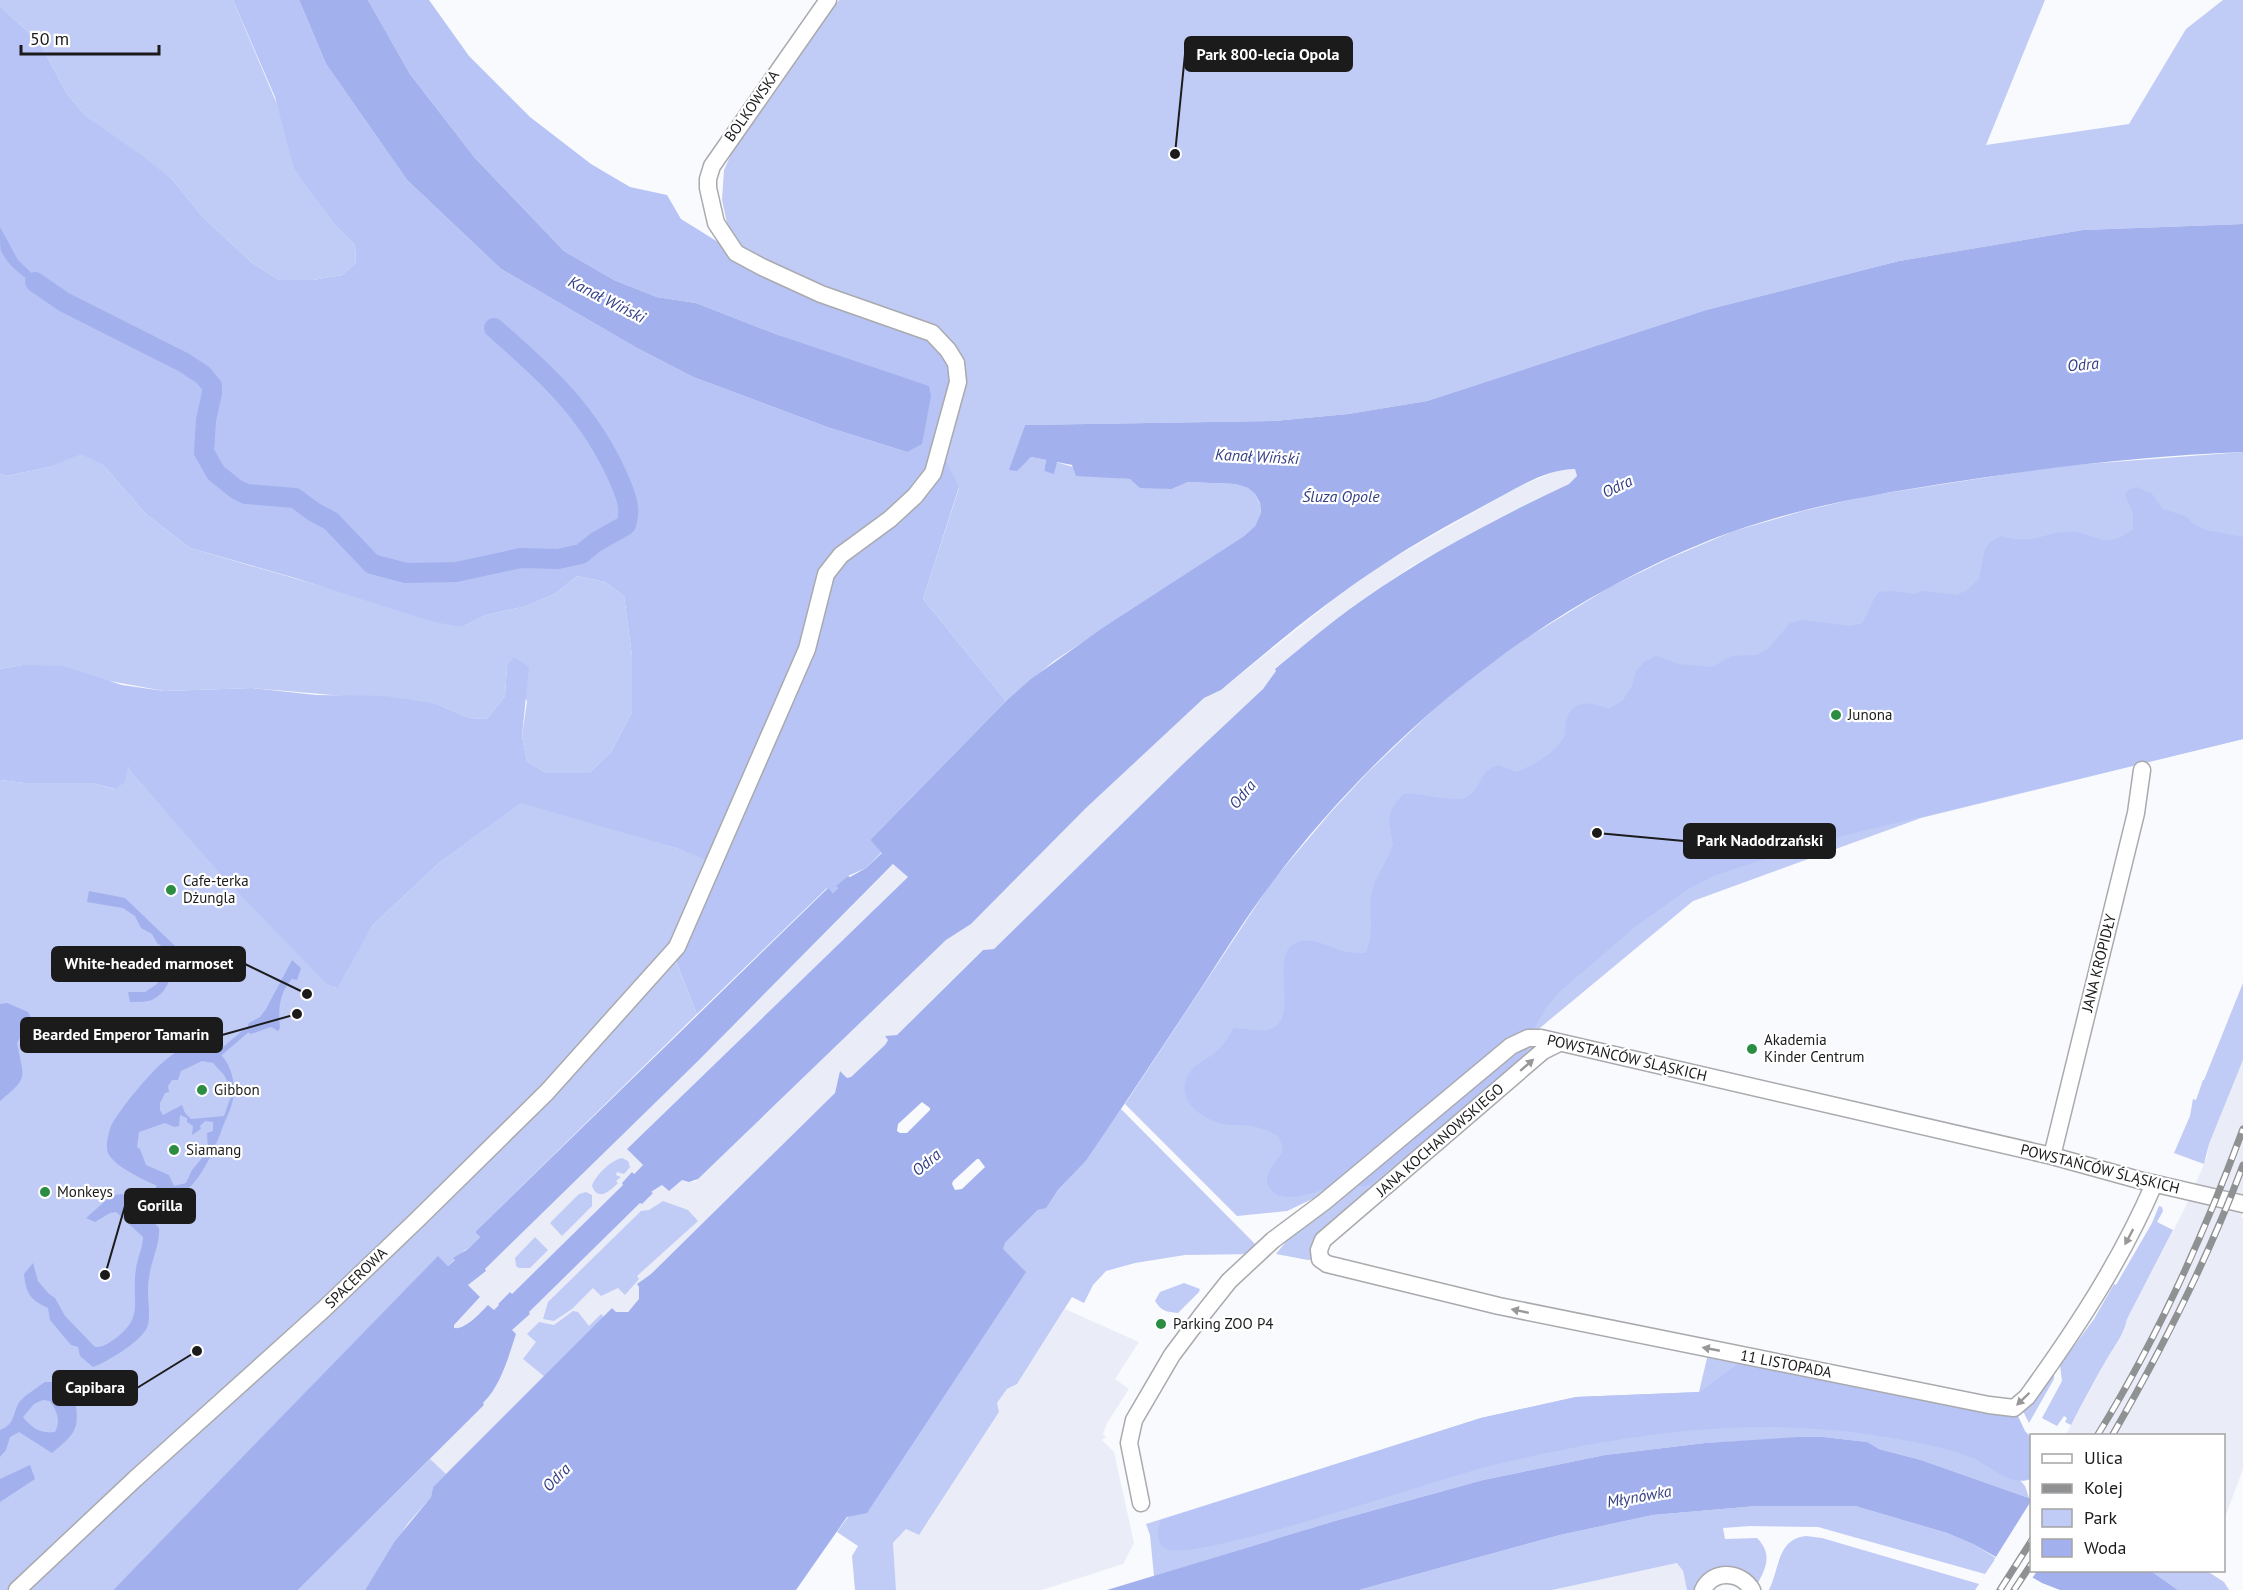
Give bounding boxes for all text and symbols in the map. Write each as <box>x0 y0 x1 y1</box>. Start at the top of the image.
scale bar <box>21 18 159 56</box>
text: 50 m <box>30 27 69 50</box>
callout: Park 800-lecia Opola <box>1185 37 1352 71</box>
text: Park 800-lecia Opola <box>1197 44 1340 64</box>
street label: BOLKOWSKA <box>720 66 783 145</box>
water label: Kanał Wiński <box>565 271 650 327</box>
water label: Odra <box>2066 353 2100 375</box>
water label: Kanał Wiński <box>1215 444 1300 468</box>
water label: Odra <box>1598 470 1636 502</box>
water label: Śluza Opole <box>1302 486 1380 506</box>
place label: Junona <box>1847 705 1892 724</box>
marker: Junona <box>1829 708 1843 722</box>
water label: Odra <box>1224 775 1260 813</box>
callout: Park Nadodrzański <box>1684 824 1835 858</box>
text: Park Nadodrzański <box>1697 830 1823 850</box>
place label: Cafe-terka Dżungla <box>183 871 249 907</box>
marker: Cafe-terka Dżungla <box>164 883 178 897</box>
street label: JANA KROPIDŁY <box>2077 911 2120 1015</box>
callout: White-headed marmoset <box>52 947 245 981</box>
text: White-headed marmoset <box>65 953 234 973</box>
callout: Bearded Emperor Tamarin <box>21 1018 222 1052</box>
text: Bearded Emperor Tamarin <box>33 1024 209 1044</box>
street label: POWSTAŃCÓW ŚLĄSKICH <box>1545 1030 1709 1085</box>
place label: Akademia Kinder Centrum <box>1764 1030 1865 1066</box>
marker: Akademia Kinder Centrum <box>1745 1042 1759 1056</box>
one-way arrow <box>1519 1059 1534 1072</box>
street label: JANA KOCHANOWSKIEGO <box>1371 1079 1507 1201</box>
place label: Gibbon <box>214 1080 260 1099</box>
marker: Gibbon <box>195 1083 209 1097</box>
place label: Siamang <box>186 1140 241 1159</box>
street label: POWSTAŃCÓW ŚLĄSKICH <box>2018 1140 2182 1198</box>
marker: Siamang <box>167 1143 181 1157</box>
water label: Odra <box>907 1144 945 1180</box>
place label: Monkeys <box>57 1182 113 1201</box>
marker: Monkeys <box>38 1185 52 1199</box>
callout: Gorilla <box>125 1189 195 1223</box>
text: Gorilla <box>137 1195 183 1215</box>
one-way arrow <box>2124 1228 2134 1245</box>
street label: SPACEROWA <box>320 1243 391 1312</box>
one-way arrow <box>1510 1306 1529 1315</box>
place label: Parking ZOO P4 <box>1173 1314 1273 1333</box>
marker: Parking ZOO P4 <box>1154 1317 1168 1331</box>
one-way arrow <box>1702 1344 1721 1353</box>
street label: 11 LISTOPADA <box>1739 1345 1834 1382</box>
callout: Capibara <box>53 1371 137 1405</box>
text: Capibara <box>65 1377 125 1397</box>
one-way arrow <box>2017 1392 2031 1406</box>
legend <box>2030 1434 2225 1572</box>
text: Ulica <box>2084 1446 2123 1469</box>
water label: Odra <box>538 1459 574 1495</box>
text: Kolej <box>2084 1476 2123 1499</box>
water label: Młynówka <box>1605 1480 1673 1512</box>
text: Park <box>2084 1506 2117 1529</box>
text: Woda <box>2084 1536 2126 1559</box>

